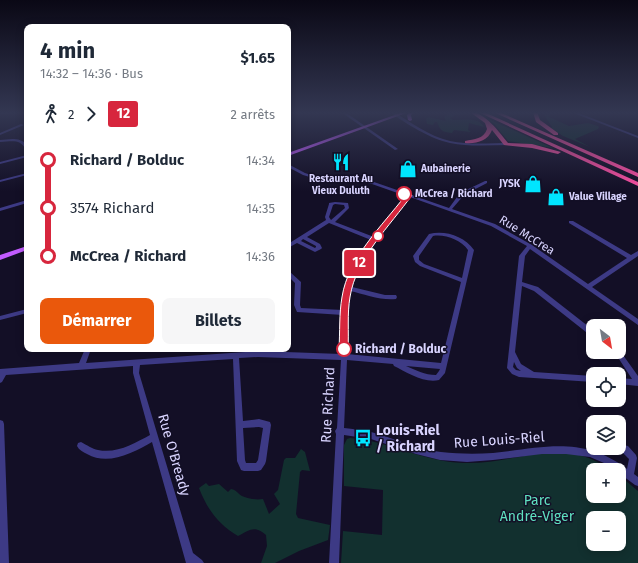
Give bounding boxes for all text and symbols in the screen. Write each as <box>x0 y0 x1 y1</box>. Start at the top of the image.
text: 4 min <box>40 37 95 64</box>
text: $1.65 <box>240 49 275 67</box>
text: 14:32 – 14:36 · Bus <box>40 66 143 81</box>
icon: walk <box>40 103 62 125</box>
icon: forward <box>80 103 102 125</box>
text: 12 <box>116 105 130 122</box>
text: 2 <box>68 107 74 122</box>
text: 2 arrêts <box>231 107 275 122</box>
text: Richard / Bolduc <box>70 151 184 169</box>
restaurant icon: Restaurant Au Vieux Duluth <box>331 152 351 172</box>
text: 14:34 <box>246 153 275 168</box>
shop icon: Aubainerie <box>398 159 418 179</box>
place label: Aubainerie <box>420 163 471 175</box>
place label: Restaurant Au Vieux Duluth <box>309 173 373 197</box>
shop icon: JYSK <box>523 174 543 194</box>
place label: JYSK <box>498 178 521 190</box>
marker: McCrea / Richard <box>396 186 412 202</box>
shop icon: Value Village <box>546 187 566 207</box>
place label: McCrea / Richard <box>415 188 493 200</box>
place label: Value Village <box>568 191 627 203</box>
text: 3574 Richard <box>70 199 154 217</box>
text: 14:35 <box>246 201 275 216</box>
street label: Rue McCrea <box>497 212 557 258</box>
unlabelled marker <box>372 230 384 242</box>
text: McCrea / Richard <box>70 247 186 265</box>
text: 14:36 <box>246 249 275 264</box>
line badge: 12 <box>341 250 377 276</box>
text: 12 <box>352 254 366 271</box>
button: Démarrer <box>40 298 154 344</box>
button: Billets <box>162 298 275 344</box>
north arrow <box>586 319 626 359</box>
map controls <box>586 319 626 551</box>
marker: Richard / Bolduc <box>336 341 352 357</box>
place label: Richard / Bolduc <box>355 342 447 356</box>
street label: Rue Richard <box>318 366 338 444</box>
button: locate <box>586 367 626 407</box>
street label: Rue O'Bready <box>154 412 194 498</box>
button: layers <box>586 415 626 455</box>
place label: Louis-Riel / Richard <box>376 422 441 455</box>
bus stop icon: Louis-Riel / Richard <box>353 428 373 448</box>
street label: Rue Louis-Riel <box>453 428 545 452</box>
button: + <box>586 463 626 503</box>
park label: Parc André-Viger <box>500 492 575 525</box>
button: − <box>586 511 626 551</box>

